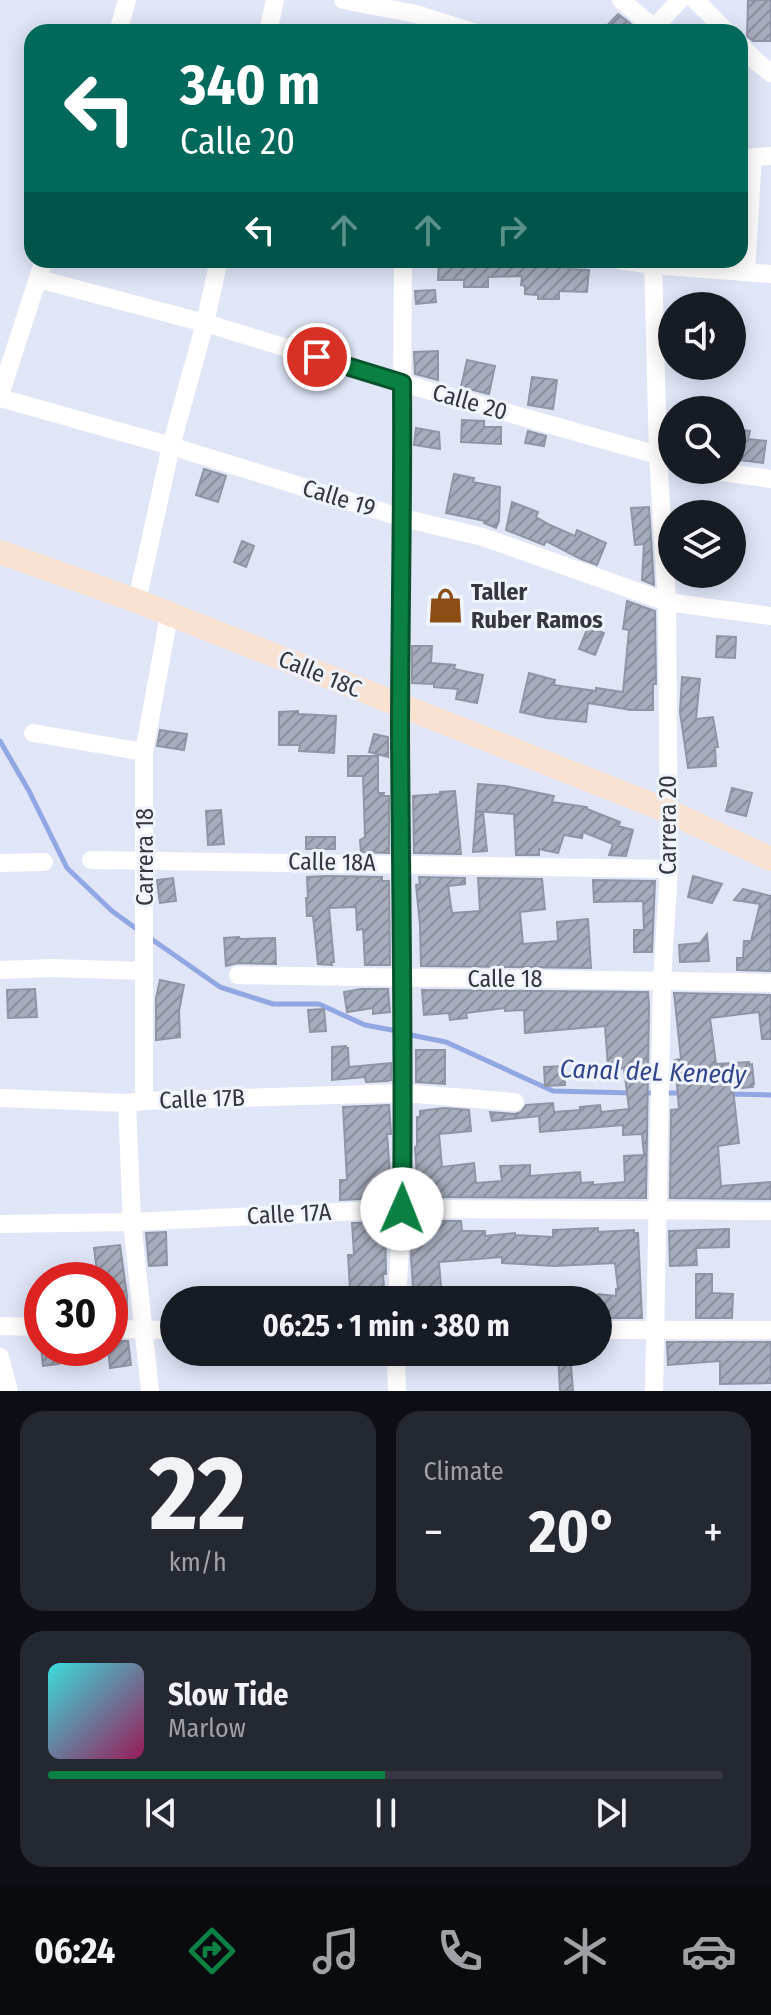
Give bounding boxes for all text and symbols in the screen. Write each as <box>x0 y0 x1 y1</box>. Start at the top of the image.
text: 340 m <box>180 52 320 119</box>
icon: left <box>48 56 152 160</box>
text: Calle 20 <box>180 120 295 164</box>
icon: left <box>238 208 282 252</box>
icon: ahead <box>322 208 366 252</box>
icon: ahead <box>406 208 450 252</box>
icon: right <box>490 208 534 252</box>
map controls <box>658 292 746 588</box>
button: sound <box>658 292 746 380</box>
pin <box>283 323 351 391</box>
icon: arrive <box>295 335 339 379</box>
street label: Calle 20 <box>429 378 511 426</box>
button: search <box>658 396 746 484</box>
street label: Calle 19 <box>299 474 379 522</box>
button: layers <box>658 500 746 588</box>
place label: Taller Ruber Ramos <box>471 578 603 634</box>
shop icon: Taller Ruber Ramos <box>426 587 464 625</box>
street label: Calle 18C <box>274 645 366 703</box>
street label: Carrera 20 <box>654 775 682 875</box>
street label: Carrera 18 <box>131 808 159 906</box>
street label: Calle 18A <box>288 847 376 877</box>
street label: Calle 18 <box>468 965 542 993</box>
water label: Canal deL Kenedy <box>559 1053 748 1091</box>
street label: Calle 17B <box>159 1084 245 1114</box>
position arrow <box>360 1167 444 1251</box>
street label: Calle 17A <box>246 1198 332 1230</box>
speed limit sign: 30 <box>24 1262 128 1366</box>
text: 06:25 · 1 min · 380 m <box>262 1308 510 1344</box>
text: 22 <box>150 1432 246 1557</box>
text: Climate <box>424 1456 504 1487</box>
text: 20° <box>529 1496 617 1568</box>
text: − <box>424 1506 443 1559</box>
text: + <box>703 1506 723 1559</box>
text: km/h <box>169 1547 227 1578</box>
text: Slow Tide <box>168 1677 289 1713</box>
text: Marlow <box>168 1713 246 1744</box>
icon: previous <box>139 1791 183 1835</box>
icon: pause <box>364 1791 408 1835</box>
icon: next <box>589 1791 633 1835</box>
icon: directions <box>184 1923 240 1979</box>
icon: music <box>308 1923 364 1979</box>
icon: phone <box>432 1923 488 1979</box>
icon: climate <box>557 1923 613 1979</box>
icon: car <box>681 1923 737 1979</box>
text: 06:24 <box>34 1929 115 1973</box>

